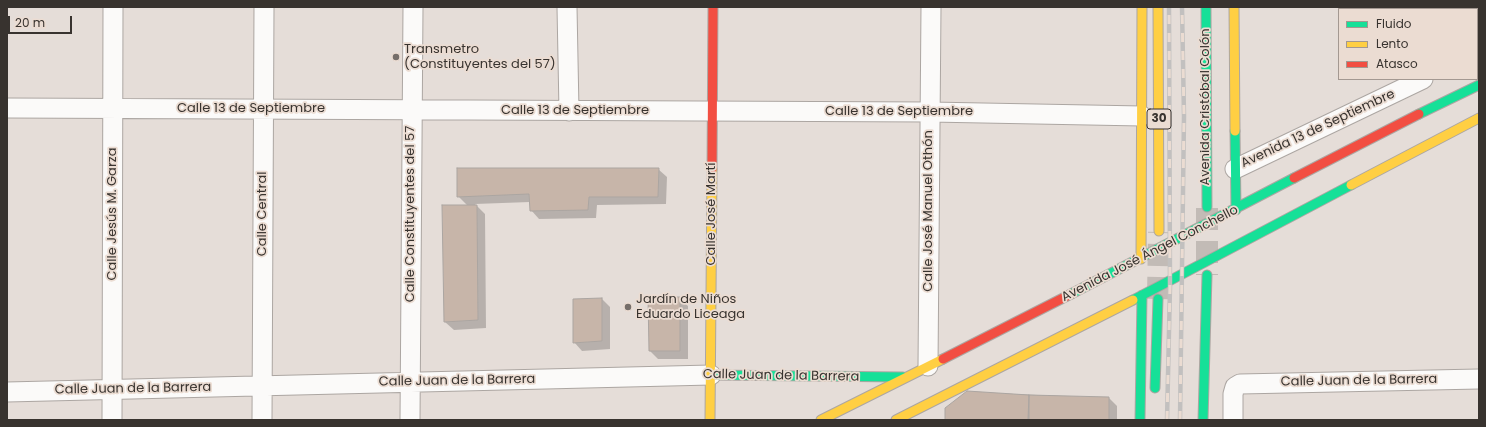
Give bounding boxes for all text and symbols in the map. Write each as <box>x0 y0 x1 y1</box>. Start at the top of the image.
scale bar <box>10 8 74 34</box>
legend <box>1338 8 1478 80</box>
text: 20 m <box>15 14 45 31</box>
text: Fluido <box>1376 15 1411 32</box>
street label: Avenida Cristóbal Colón <box>1198 28 1214 186</box>
text: Lento <box>1376 35 1408 52</box>
place label: Transmetro (Constituyentes del 57) <box>404 42 556 73</box>
marker: Transmetro (Constituyentes del 57) <box>391 52 401 62</box>
text: Atasco <box>1376 55 1418 72</box>
street label: Avenida 13 de Septiembre <box>1239 86 1397 172</box>
street label: Calle 13 de Septiembre <box>177 101 325 117</box>
street label: Calle 13 de Septiembre <box>501 103 649 119</box>
street label: Calle 13 de Septiembre <box>825 104 973 120</box>
road number: 30 <box>1147 109 1171 129</box>
street label: Calle Constituyentes del 57 <box>403 126 419 302</box>
street label: Calle José Manuel Othón <box>921 130 937 292</box>
street label: Calle Jesús M. Garza <box>105 148 121 280</box>
street label: Calle José Martí <box>704 162 720 266</box>
street label: Calle Central <box>255 172 271 256</box>
street label: Avenida José Ángel Conchello <box>1059 202 1241 306</box>
place label: Jardín de Niños Eduardo Liceaga <box>636 292 745 323</box>
marker: Jardín de Niños Eduardo Liceaga <box>623 302 633 312</box>
street label: Calle Juan de la Barrera <box>703 367 859 385</box>
street label: Calle Juan de la Barrera <box>379 372 535 390</box>
street label: Calle Juan de la Barrera <box>1281 372 1437 390</box>
street label: Calle Juan de la Barrera <box>55 380 211 398</box>

